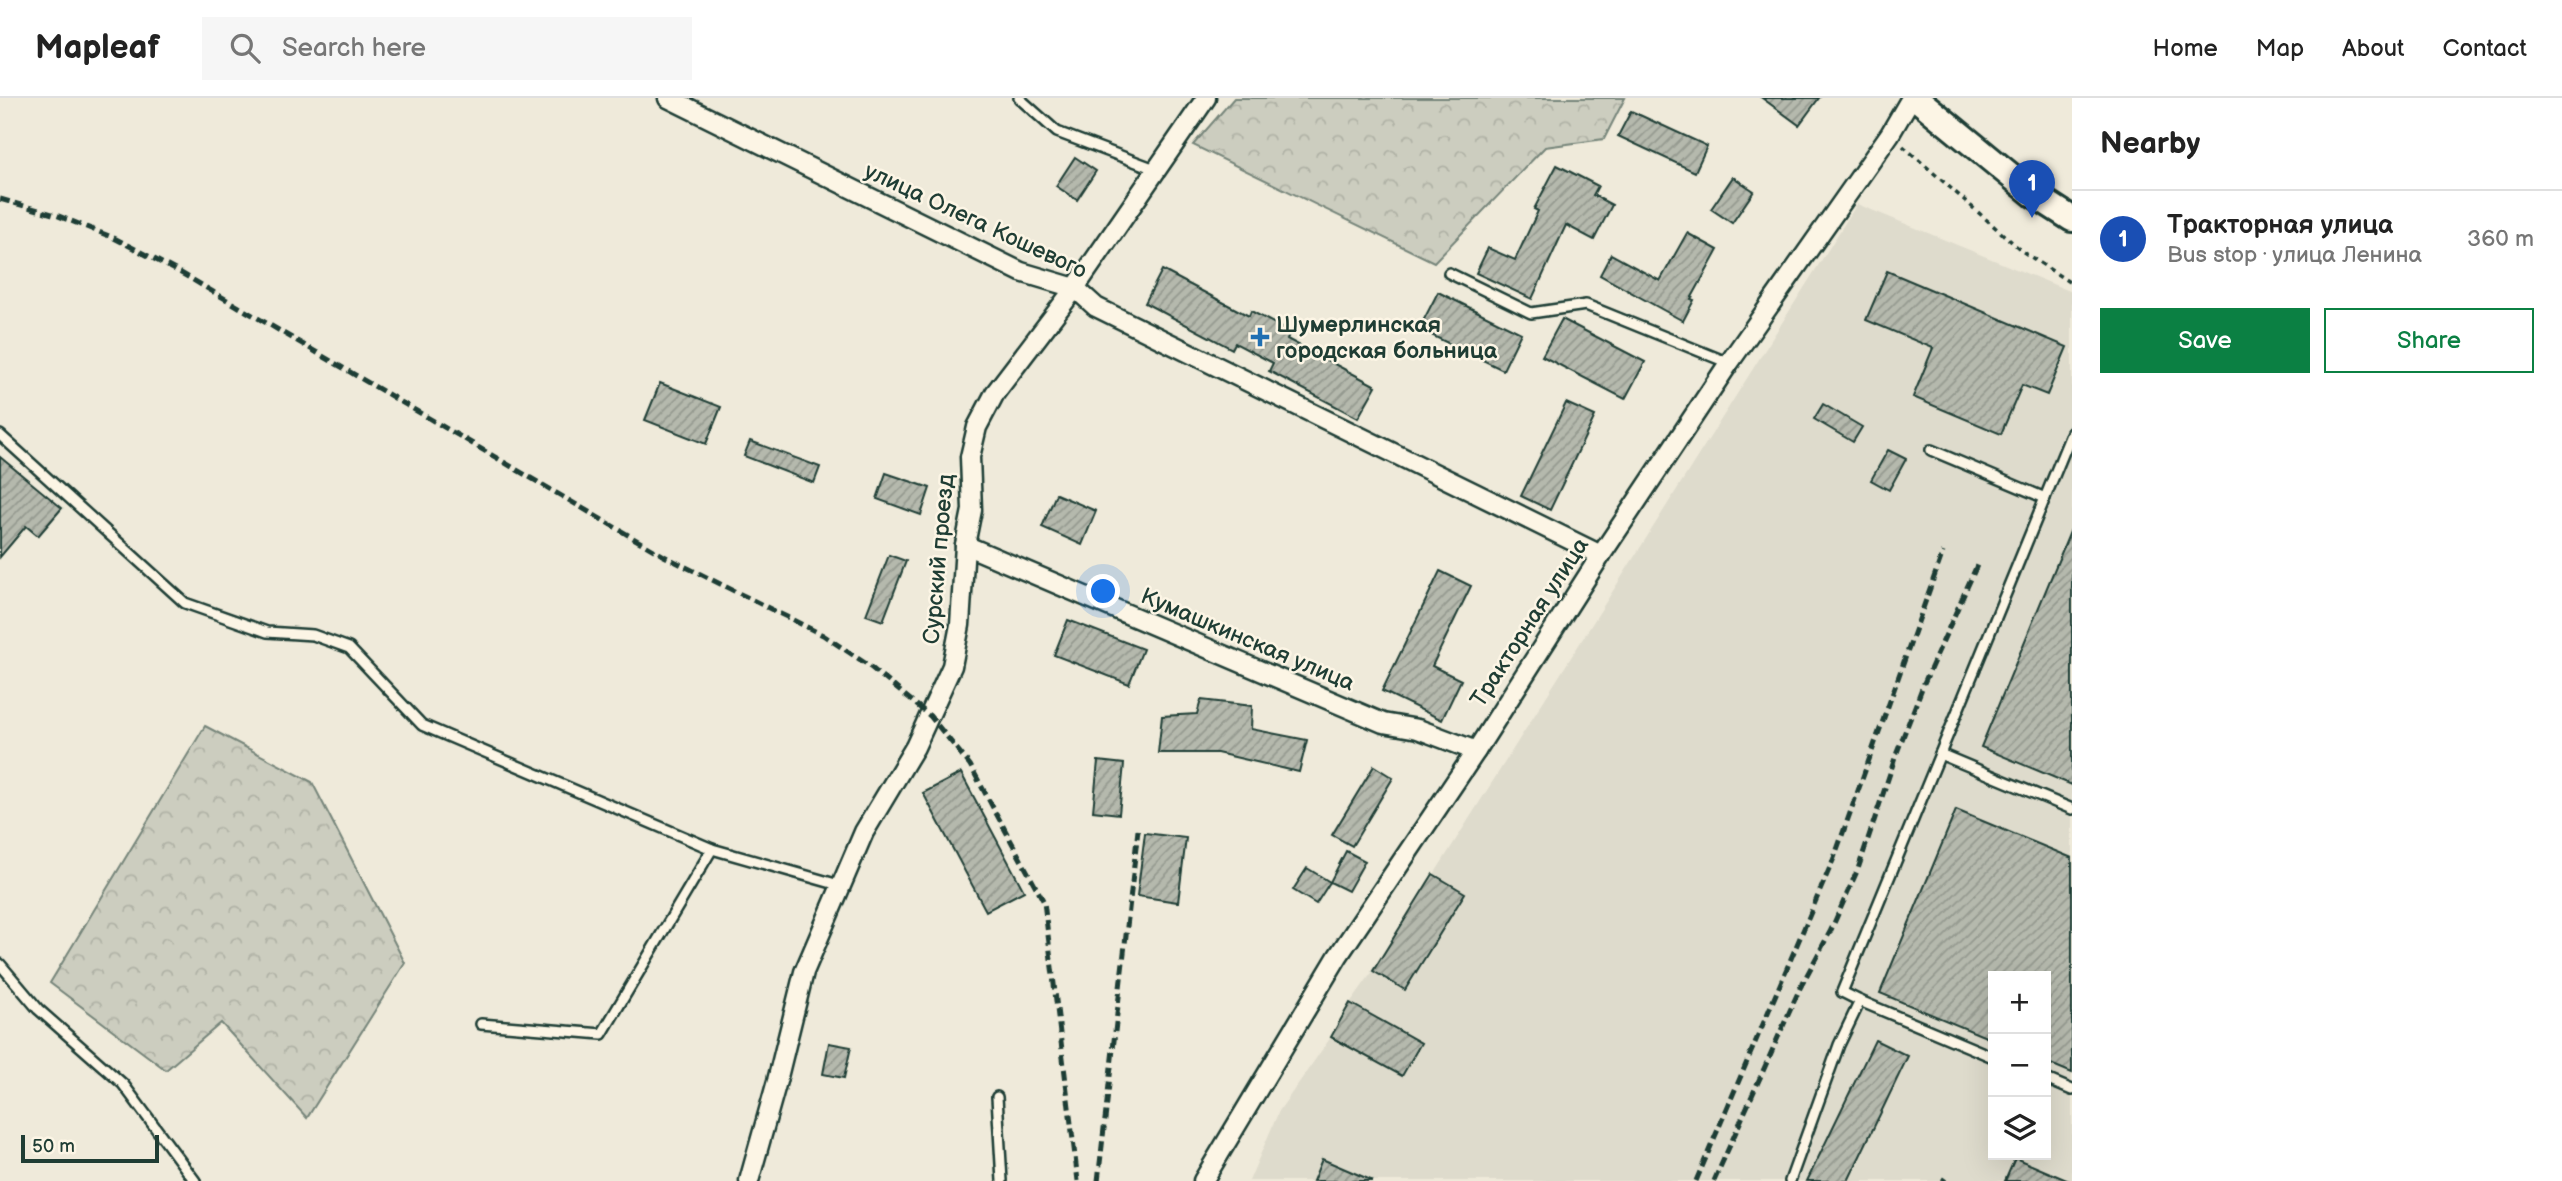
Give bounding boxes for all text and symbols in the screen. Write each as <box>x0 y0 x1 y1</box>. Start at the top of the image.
search box <box>202 17 692 80</box>
text: Mapleaf <box>35 28 160 68</box>
icon: search <box>226 29 264 67</box>
text: Search here <box>282 33 426 64</box>
text: Home <box>2153 34 2218 63</box>
text: Map <box>2256 34 2304 63</box>
text: About <box>2342 34 2404 63</box>
text: Contact <box>2442 34 2527 63</box>
text: Nearby <box>2100 126 2200 162</box>
street label: улица Олега Кошевого <box>860 157 1091 285</box>
pin: 1 <box>2009 160 2055 218</box>
text: Тракторная улица <box>2167 210 2393 241</box>
text: 1 <box>2118 225 2128 253</box>
text: 360 m <box>2467 225 2534 253</box>
text: Bus stop · улица Ленина <box>2167 241 2422 269</box>
button: Save <box>2100 308 2310 373</box>
button: Share <box>2324 308 2534 373</box>
place label: Шумерлинская городская больница <box>1276 311 1498 365</box>
marker: Шумерлинская городская больница <box>1250 327 1270 347</box>
street label: Сурский проезд <box>918 473 960 645</box>
street label: Тракторная улица <box>1465 532 1595 713</box>
your location <box>1086 574 1120 608</box>
street label: Кумашкинская улица <box>1137 582 1359 698</box>
map controls <box>1988 971 2051 1160</box>
button: + <box>1988 971 2051 1034</box>
button: − <box>1988 1034 2051 1097</box>
button: layers <box>1988 1097 2051 1160</box>
scale bar <box>21 1132 159 1164</box>
text: 50 m <box>32 1135 75 1158</box>

